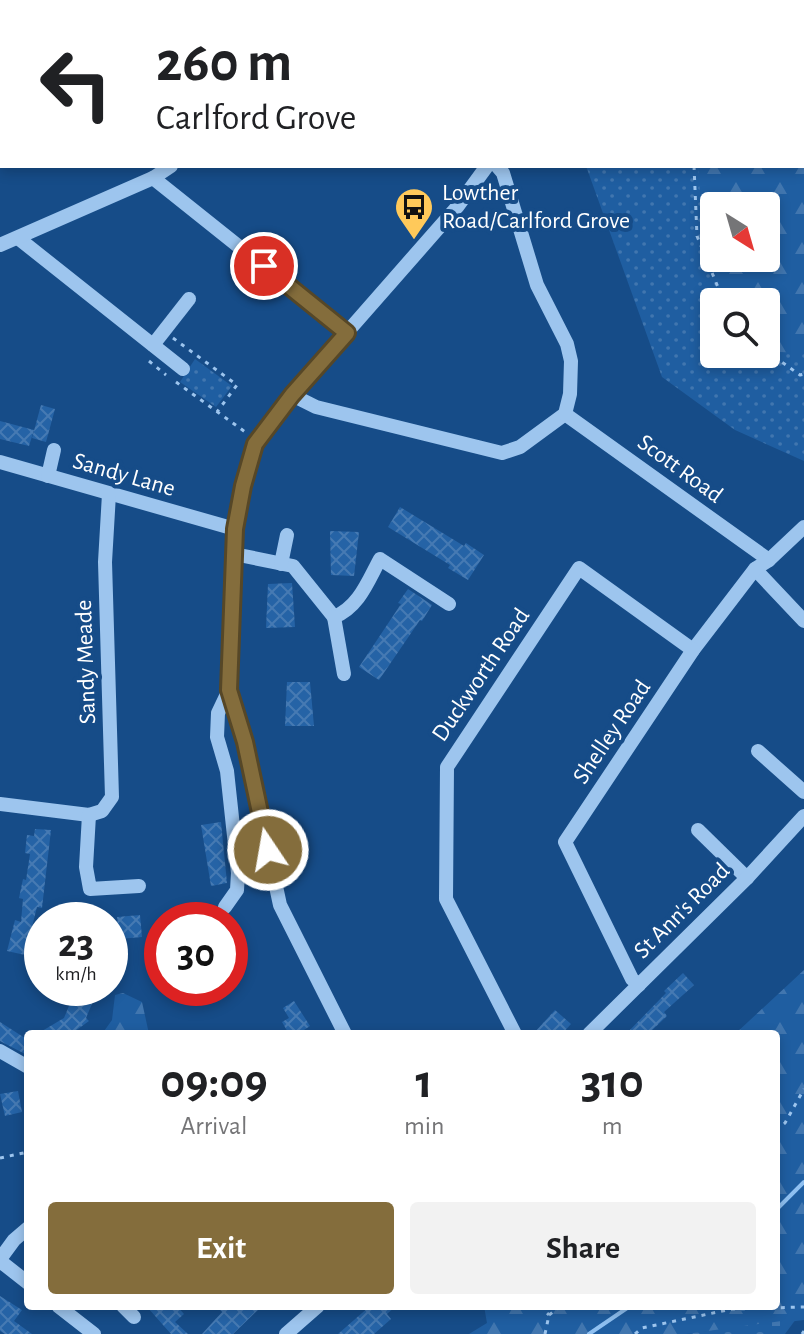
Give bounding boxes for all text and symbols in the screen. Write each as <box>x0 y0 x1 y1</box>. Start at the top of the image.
icon: left <box>24 32 128 136</box>
text: 260 m <box>156 35 292 91</box>
text: Carlford Grove <box>156 100 356 136</box>
place label: Lowther Road/Carlford Grove <box>442 181 630 233</box>
bus stop icon: Lowther Road/Carlford Grove <box>393 186 435 241</box>
north arrow <box>700 192 780 272</box>
map controls <box>700 192 780 368</box>
pin <box>230 232 298 300</box>
icon: arrive <box>242 244 286 288</box>
button: search <box>700 288 780 368</box>
street label: Scott Road <box>633 430 727 508</box>
street label: Sandy Lane <box>70 449 178 501</box>
street label: Sandy Meade <box>72 599 100 725</box>
street label: Duckworth Road <box>428 604 534 746</box>
street label: Shelley Road <box>569 676 655 788</box>
position arrow <box>226 808 310 892</box>
street label: St Ann's Road <box>630 859 734 963</box>
speed limit sign: 30 <box>144 902 248 1006</box>
text: 23 <box>58 924 94 964</box>
text: km/h <box>55 964 97 984</box>
text: 09:09 <box>160 1059 268 1107</box>
text: 1 <box>416 1059 433 1107</box>
text: 310 <box>581 1059 644 1107</box>
text: Arrival <box>181 1113 247 1139</box>
text: min <box>404 1113 444 1139</box>
text: m <box>602 1113 623 1139</box>
button: Exit <box>48 1202 394 1294</box>
button: Share <box>410 1202 756 1294</box>

